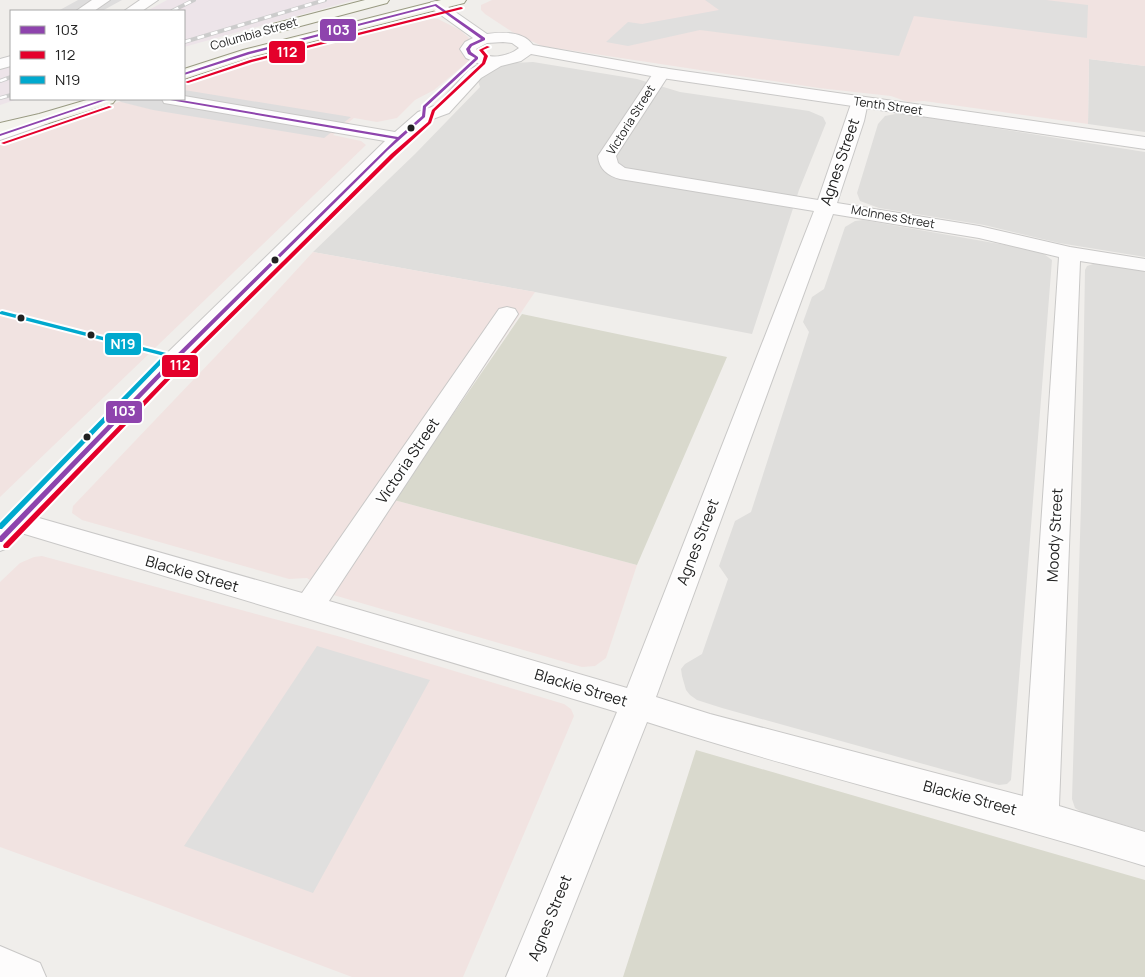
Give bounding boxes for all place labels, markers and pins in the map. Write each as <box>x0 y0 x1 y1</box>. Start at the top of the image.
unlabelled marker <box>406 123 416 133</box>
unlabelled marker <box>270 255 280 265</box>
unlabelled marker <box>16 313 26 323</box>
unlabelled marker <box>86 330 96 340</box>
unlabelled marker <box>82 432 92 442</box>

